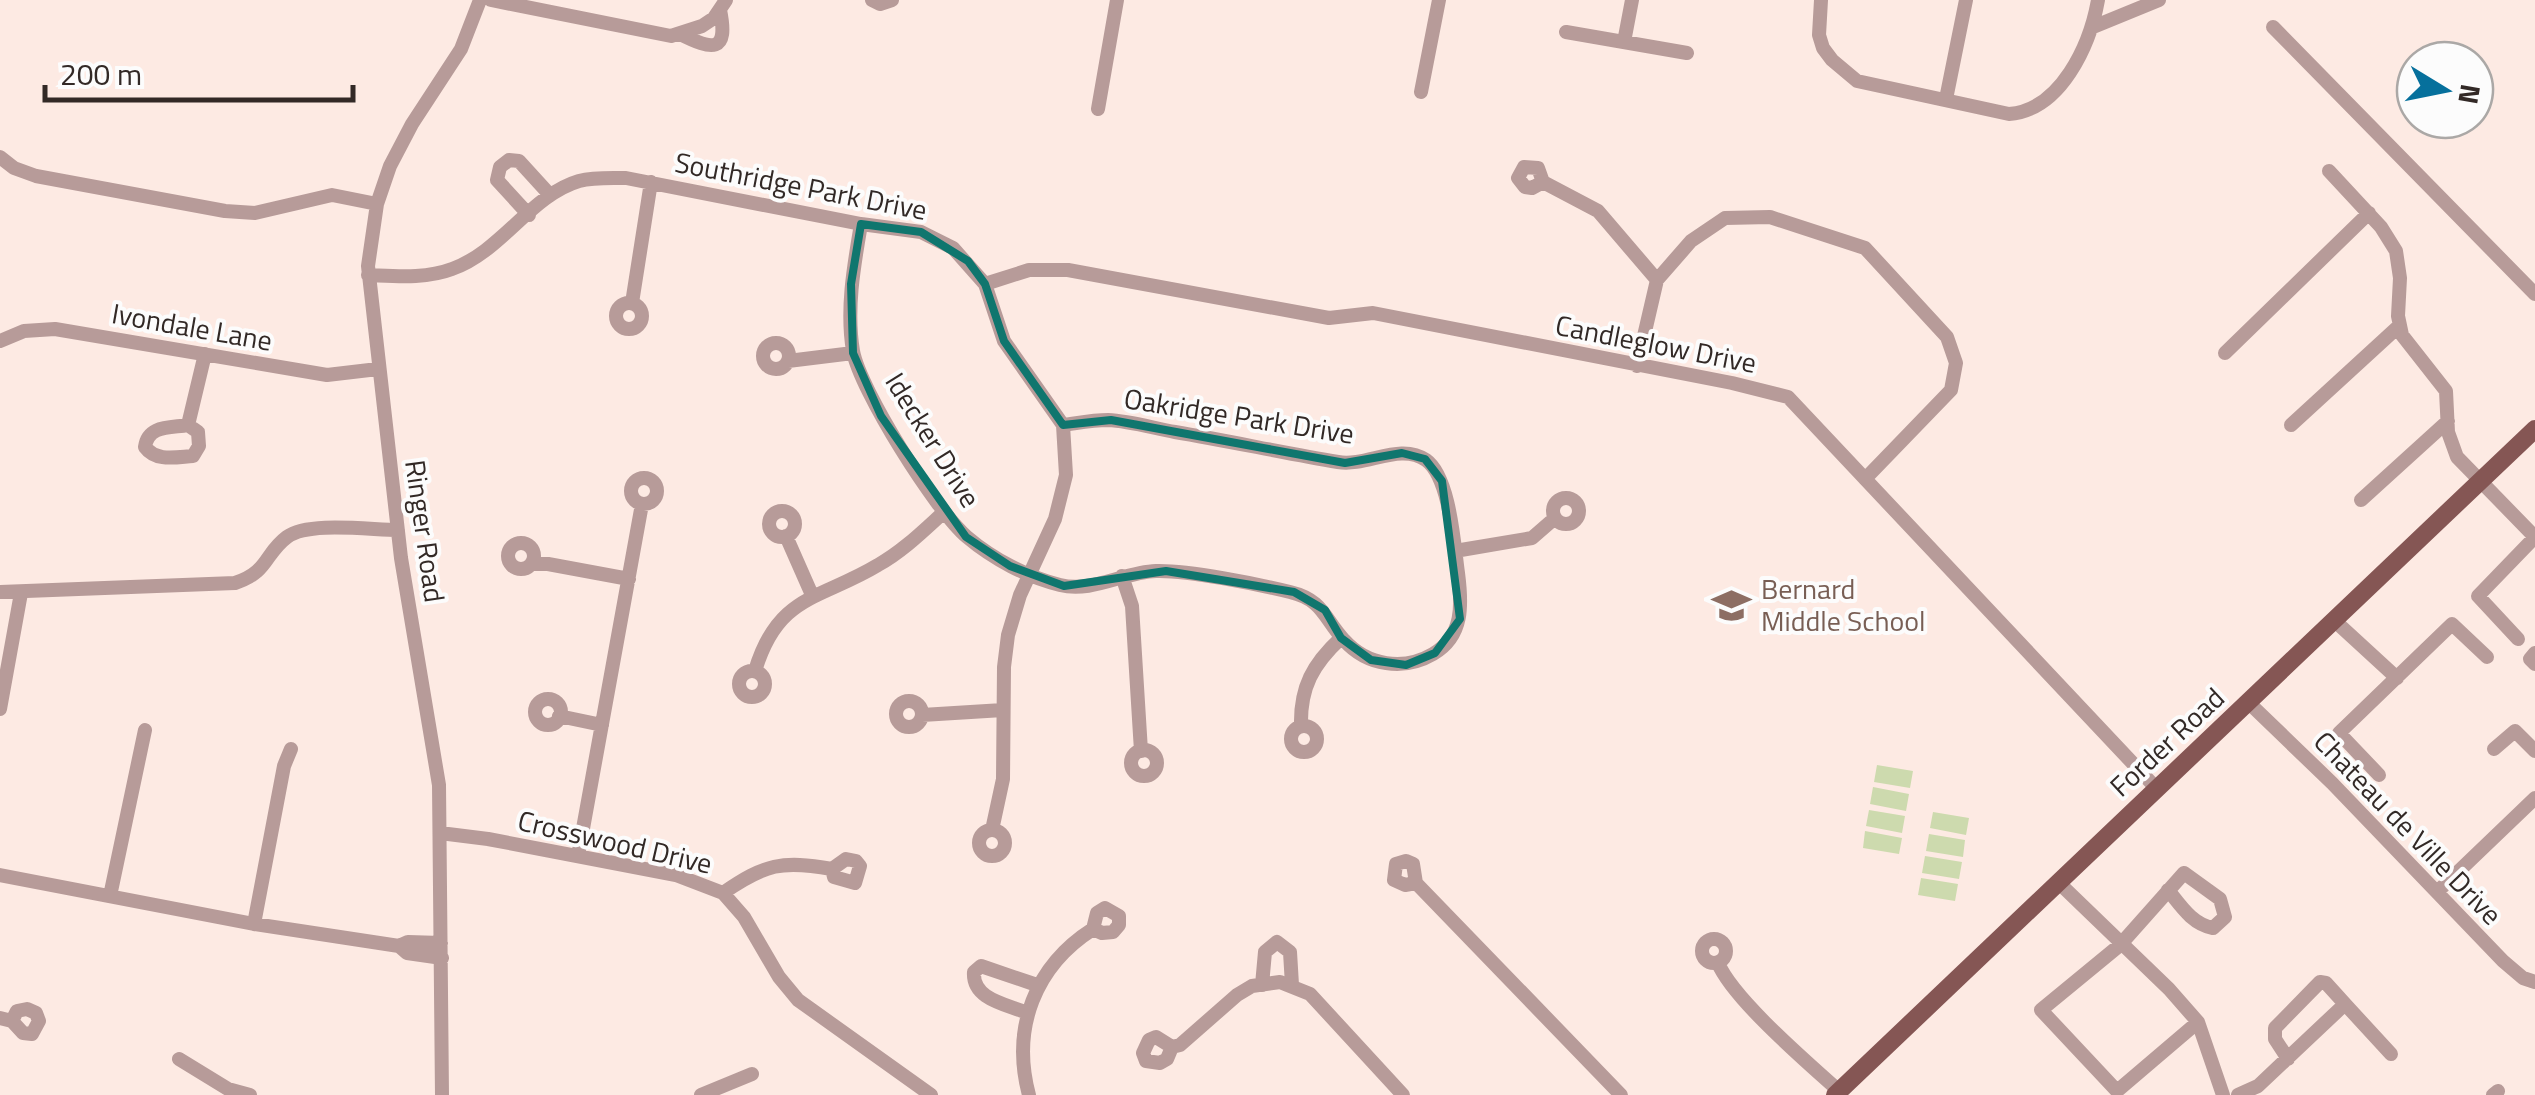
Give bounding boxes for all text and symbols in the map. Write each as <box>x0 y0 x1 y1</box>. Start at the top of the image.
scale bar <box>45 40 352 102</box>
north arrow <box>2395 40 2495 140</box>
text: 200 m <box>60 51 142 97</box>
text: N <box>2447 81 2493 108</box>
street label: Southridge Park Drive <box>671 140 931 231</box>
street label: Ivondale Lane <box>109 291 276 362</box>
street label: Candleglow Drive <box>1552 303 1760 384</box>
street label: Idecker Drive <box>875 364 992 516</box>
street label: Oakridge Park Drive <box>1121 376 1357 455</box>
street label: Ringer Road <box>394 457 457 605</box>
place label: Bernard Middle School <box>1761 567 1926 642</box>
school or university icon: Bernard Middle School <box>1710 584 1752 626</box>
street label: Forder Road <box>2099 677 2234 806</box>
street label: Chateau de Ville Drive <box>2304 721 2513 934</box>
street label: Crosswood Drive <box>514 798 717 885</box>

